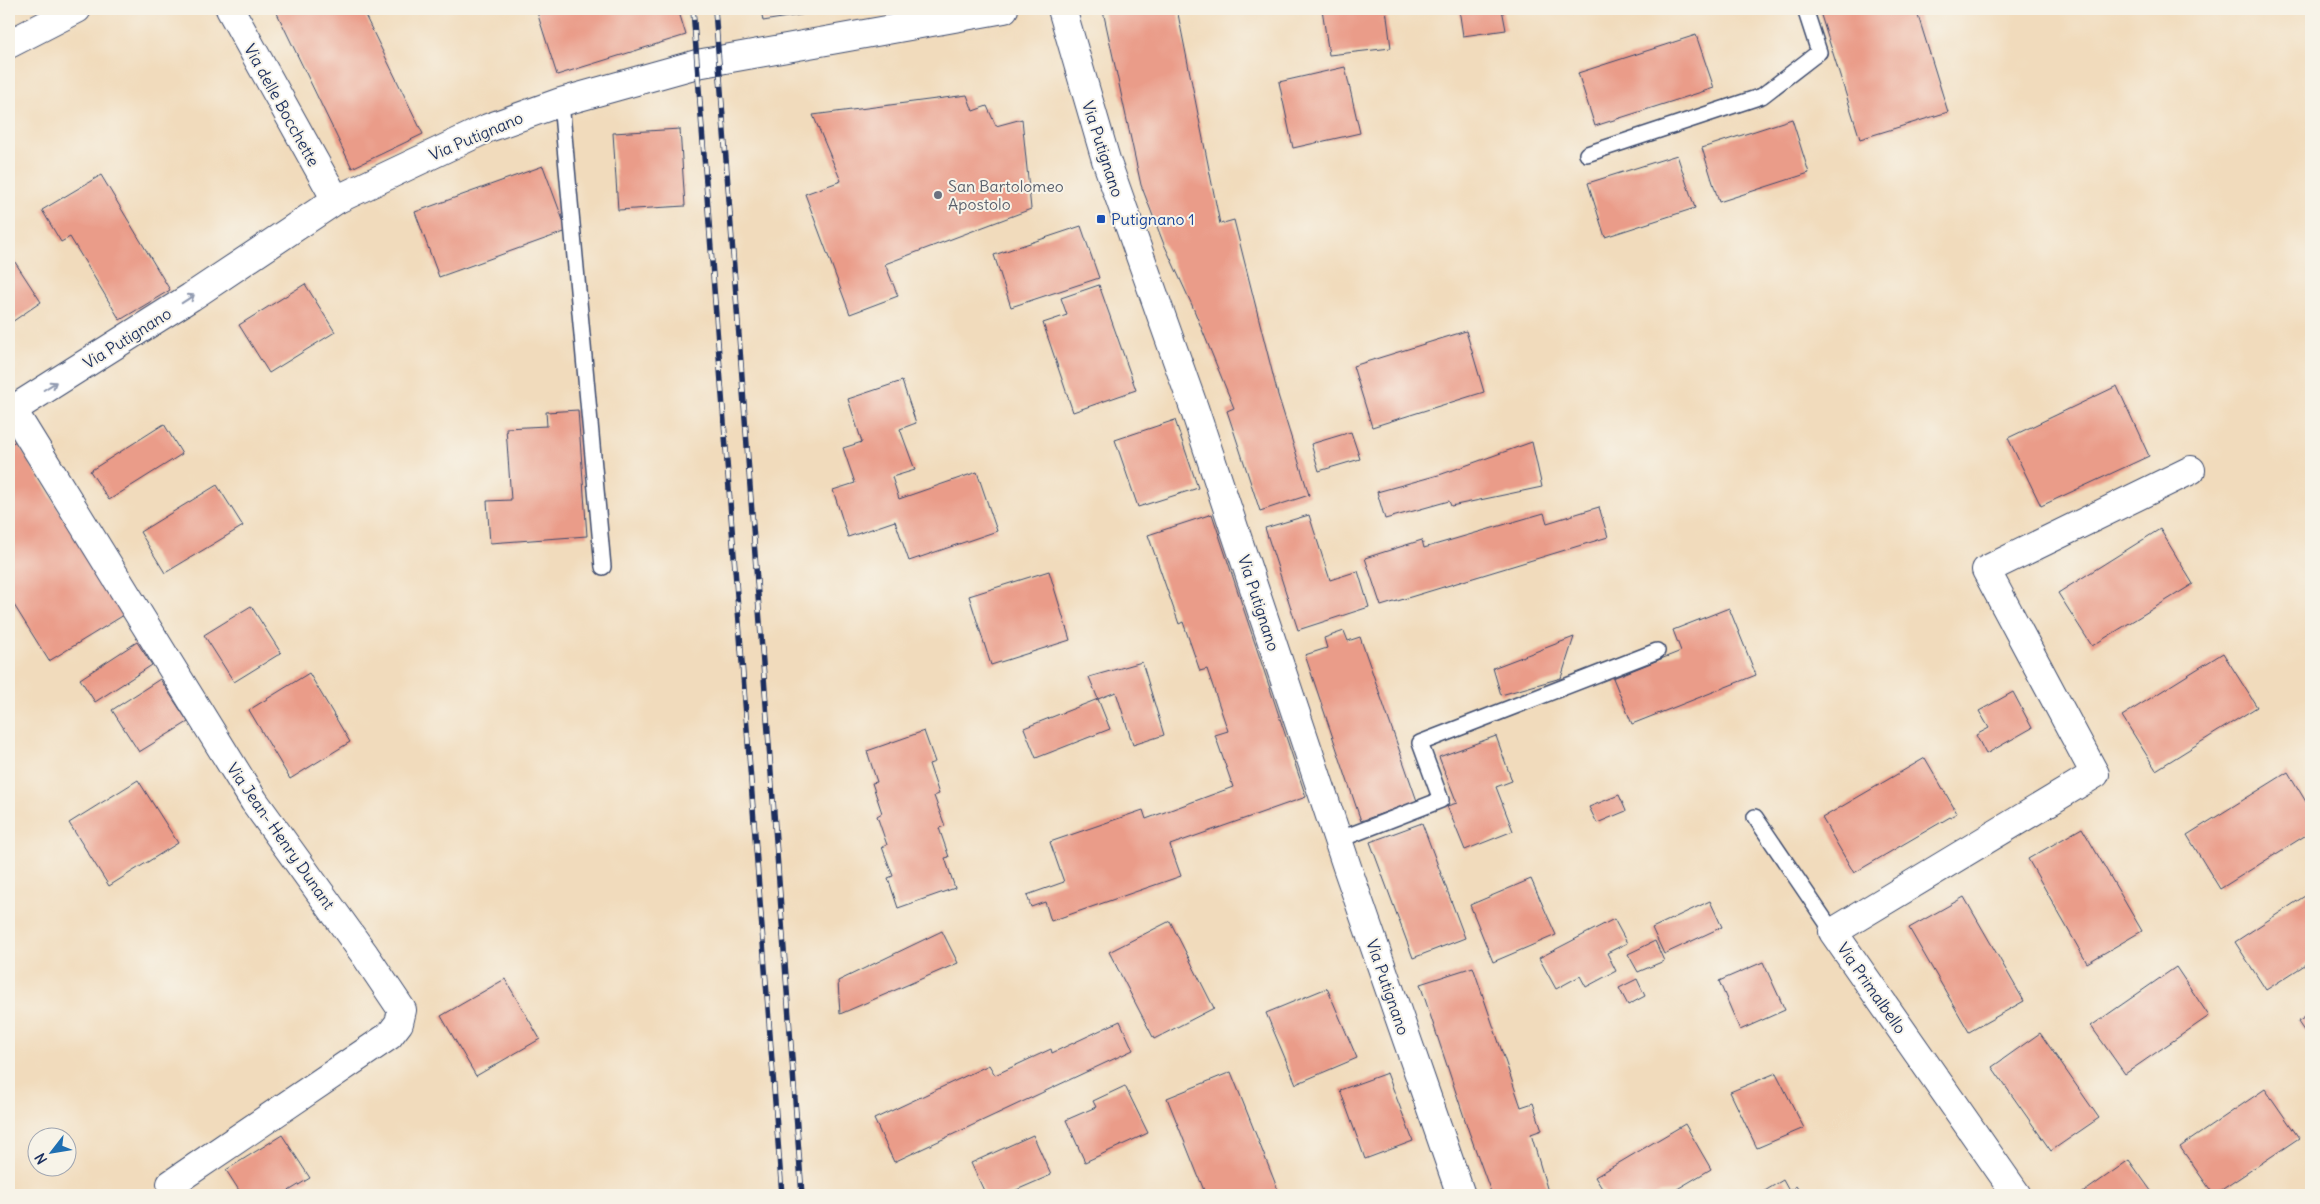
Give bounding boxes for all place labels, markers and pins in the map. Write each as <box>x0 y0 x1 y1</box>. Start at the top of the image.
place label: San Bartolomeo Apostolo <box>948 176 1064 214</box>
marker: San Bartolomeo Apostolo <box>932 189 944 201</box>
place label: Putignano 1 <box>1111 209 1195 229</box>
marker: Putignano 1 <box>1095 213 1107 225</box>

